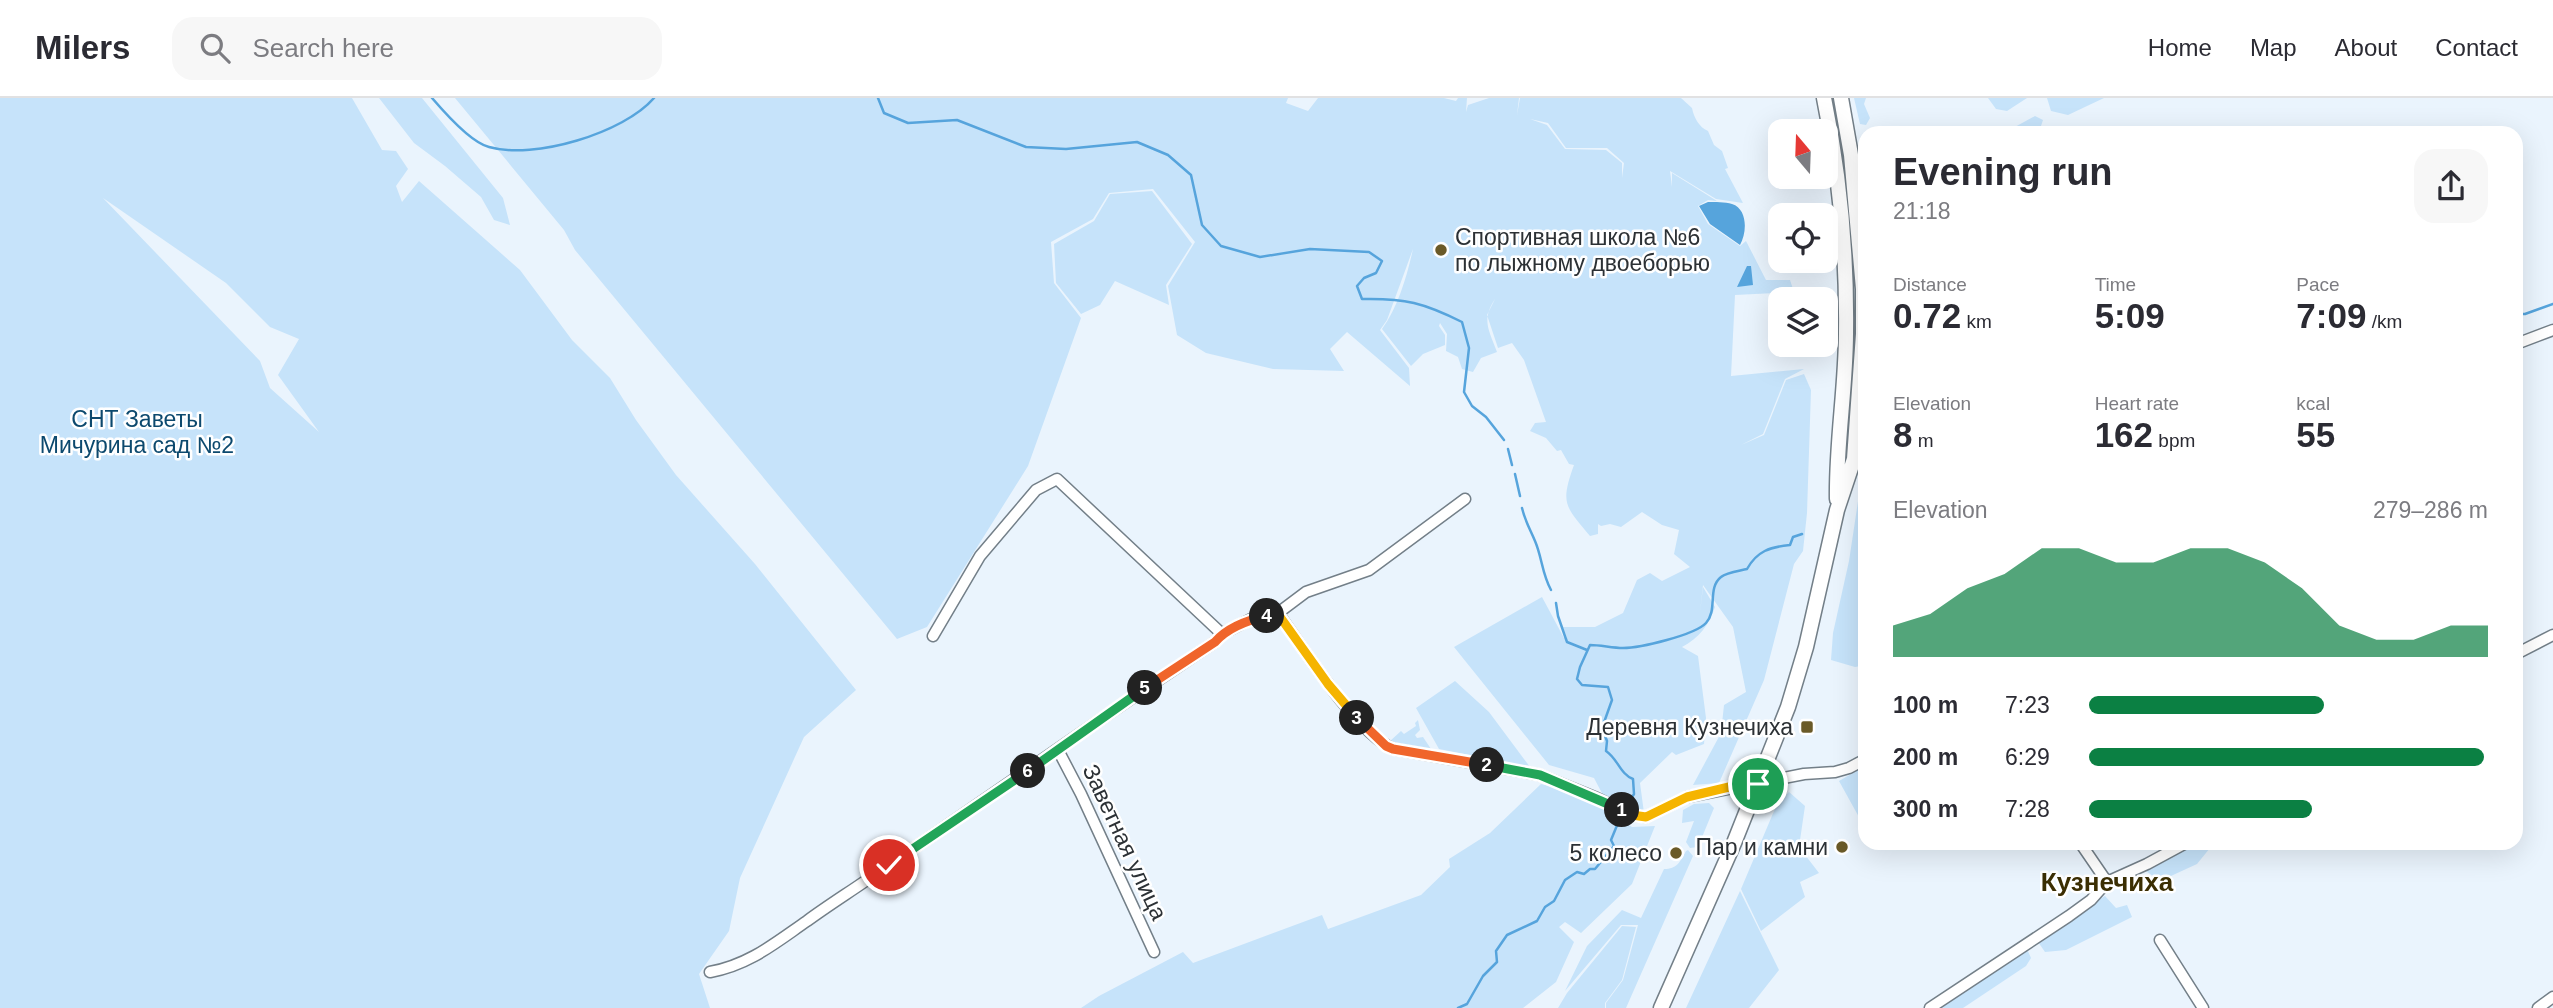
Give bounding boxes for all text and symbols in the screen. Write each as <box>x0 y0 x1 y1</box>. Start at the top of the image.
search box <box>172 17 662 80</box>
text: Milers <box>35 29 130 66</box>
icon: search <box>196 29 234 67</box>
text: Search here <box>252 33 394 63</box>
text: Home <box>2148 34 2212 61</box>
text: Map <box>2250 34 2297 61</box>
text: About <box>2335 34 2397 61</box>
text: Contact <box>2435 34 2518 61</box>
north arrow <box>1768 119 1838 189</box>
map controls <box>1768 119 1838 357</box>
button: share <box>2414 149 2488 223</box>
text: Evening run <box>1893 151 2113 193</box>
text: 21:18 <box>1893 198 1951 224</box>
button: locate <box>1768 203 1838 273</box>
place label: Спортивная школа №6 по лыжному двоеборью <box>1455 224 1710 276</box>
marker: Спортивная школа №6 по лыжному двоеборью <box>1433 242 1449 258</box>
text: Distance <box>1893 274 1967 295</box>
text: Time <box>2095 274 2136 295</box>
text: Pace <box>2296 274 2340 295</box>
button: layers <box>1768 287 1838 357</box>
text: 0.72 <box>1893 296 1961 335</box>
text: 5:09 <box>2095 296 2165 335</box>
text: 7:09 <box>2296 296 2366 335</box>
text: km <box>1961 311 1992 332</box>
text: /km <box>2366 311 2402 332</box>
text: Elevation <box>1893 393 1971 414</box>
text: Heart rate <box>2095 393 2179 414</box>
text: kcal <box>2296 393 2330 414</box>
park label: СНТ Заветы Мичурина сад №2 <box>40 406 234 458</box>
text: 8 <box>1893 415 1912 454</box>
text: 162 <box>2095 415 2153 454</box>
text: 55 <box>2296 415 2335 454</box>
text: m <box>1912 430 1934 451</box>
text: bpm <box>2153 430 2195 451</box>
text: Elevation <box>1893 497 1988 523</box>
text: 279–286 m <box>2373 497 2488 523</box>
pin: 4 <box>1250 598 1284 634</box>
text: 4 <box>1261 605 1272 626</box>
pin: 5 <box>1128 670 1162 706</box>
text: 5 <box>1139 677 1150 698</box>
text: 100 m <box>1893 692 1958 718</box>
text: 7:23 <box>2005 692 2050 718</box>
pin: 3 <box>1340 700 1374 736</box>
text: 3 <box>1351 707 1362 728</box>
place label: Деревня Кузнечиха <box>1586 714 1793 740</box>
marker: Деревня Кузнечиха <box>1799 719 1815 735</box>
text: 200 m <box>1893 744 1958 770</box>
text: 6:29 <box>2005 744 2050 770</box>
pin: 2 <box>1470 748 1504 782</box>
pin: 6 <box>1010 754 1046 788</box>
text: 2 <box>1481 754 1492 775</box>
pin <box>1728 754 1788 814</box>
text: 6 <box>1022 760 1033 781</box>
street label: Заветная улица <box>1078 760 1173 924</box>
icon: arrive <box>1739 765 1777 803</box>
pin: 1 <box>1604 792 1640 828</box>
text: 300 m <box>1893 796 1958 822</box>
text: 7:28 <box>2005 796 2050 822</box>
text: 1 <box>1616 799 1627 820</box>
place label: Пар и камни <box>1696 834 1828 860</box>
pin <box>859 835 919 895</box>
marker: Пар и камни <box>1834 839 1850 855</box>
place label: 5 колесо <box>1569 840 1662 866</box>
marker: 5 колесо <box>1668 845 1684 861</box>
icon: check <box>870 846 908 884</box>
district label: Кузнечиха <box>2041 867 2174 897</box>

